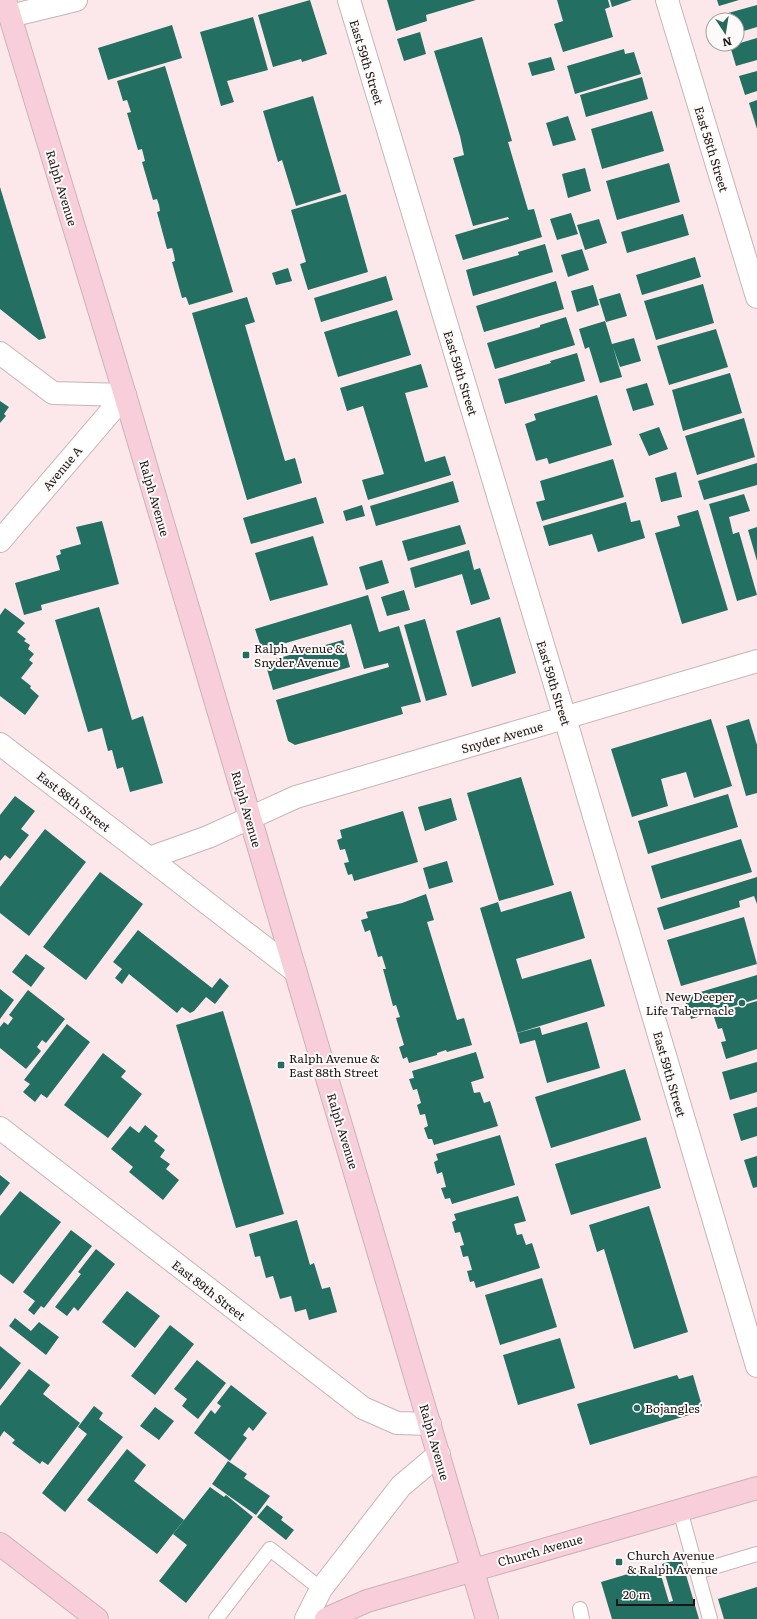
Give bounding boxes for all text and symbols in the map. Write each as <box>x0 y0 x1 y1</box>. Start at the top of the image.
north arrow <box>705 12 745 52</box>
street label: East 59th Street <box>345 17 389 107</box>
text: N <box>721 34 733 52</box>
street label: East 58th Street <box>690 104 734 194</box>
street label: Ralph Avenue <box>42 148 82 228</box>
street label: East 59th Street <box>439 328 483 418</box>
street label: Avenue A <box>38 442 86 494</box>
street label: Ralph Avenue <box>136 458 174 538</box>
street label: East 59th Street <box>532 638 576 728</box>
place label: Ralph Avenue & Snyder Avenue <box>254 639 345 671</box>
marker: Ralph Avenue & Snyder Avenue <box>241 650 251 660</box>
street label: Snyder Avenue <box>459 717 545 757</box>
street label: East 88th Street <box>33 766 115 836</box>
street label: Ralph Avenue <box>228 769 266 849</box>
place label: New Deeper Life Tabernacle <box>646 987 734 1019</box>
marker: New Deeper Life Tabernacle <box>737 998 747 1008</box>
street label: East 59th Street <box>649 1029 691 1119</box>
place label: Ralph Avenue & East 88th Street <box>289 1049 380 1081</box>
marker: Ralph Avenue & East 88th Street <box>276 1060 286 1070</box>
street label: Ralph Avenue <box>323 1091 363 1171</box>
street label: East 89th Street <box>168 1256 250 1325</box>
place label: Bojangles' <box>645 1399 703 1417</box>
street label: Ralph Avenue <box>416 1402 454 1482</box>
marker: Bojangles' <box>632 1403 642 1413</box>
street label: Church Avenue <box>495 1529 585 1571</box>
place label: Church Avenue & Ralph Avenue <box>627 1546 718 1578</box>
marker: Church Avenue & Ralph Avenue <box>614 1557 624 1567</box>
scale bar <box>617 1581 694 1607</box>
text: 20 m <box>623 1585 650 1603</box>

